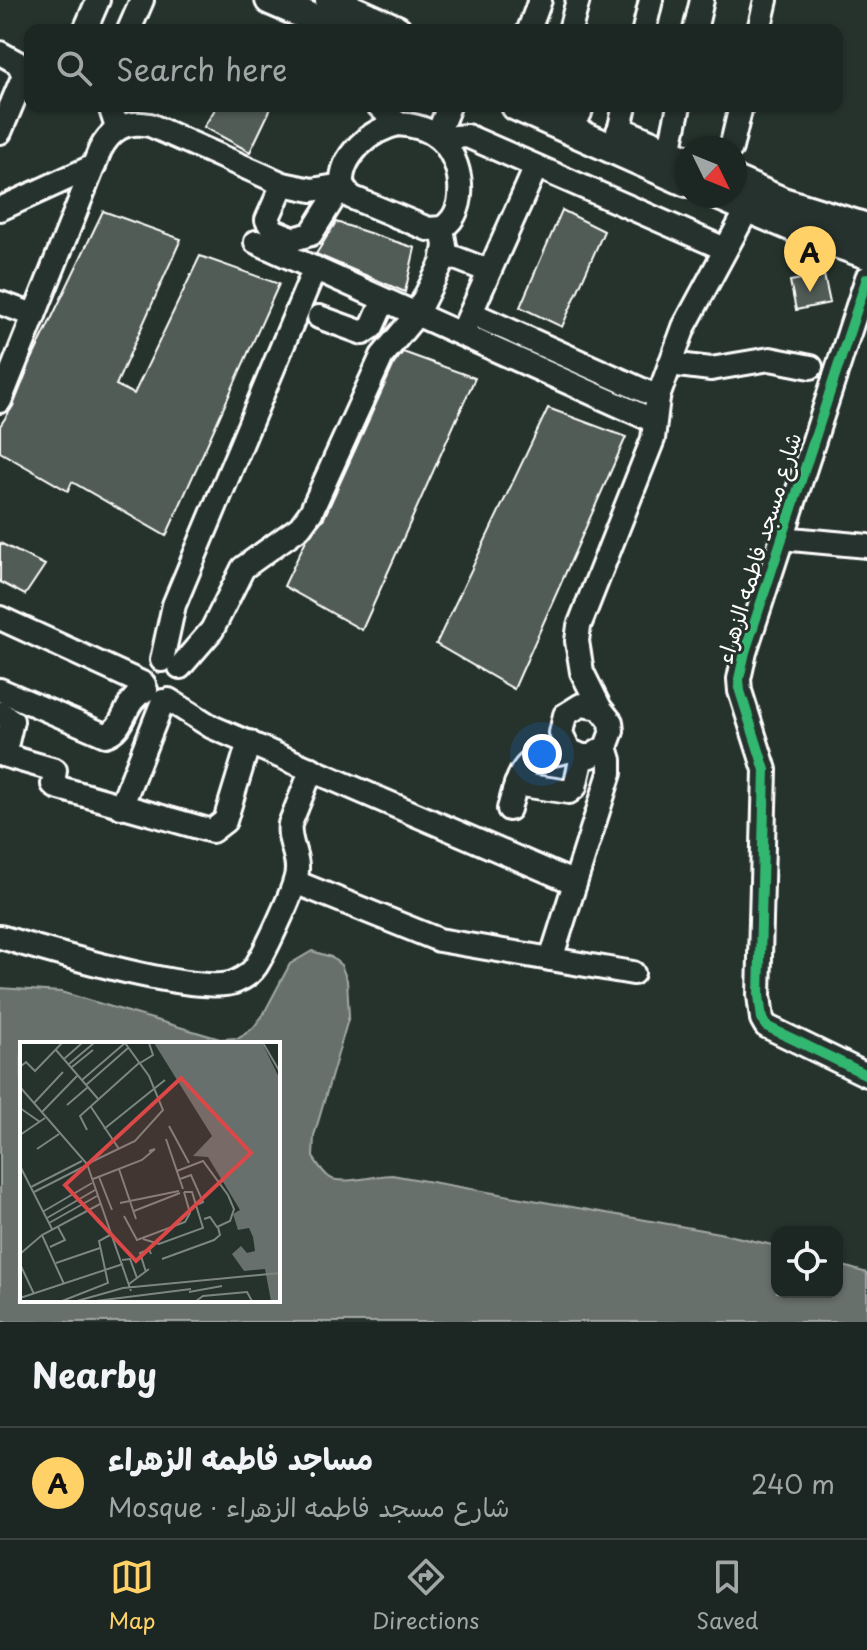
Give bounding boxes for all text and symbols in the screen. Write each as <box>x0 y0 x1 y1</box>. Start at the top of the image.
search box <box>24 24 843 112</box>
icon: search <box>52 46 96 90</box>
text: Search here <box>116 46 288 91</box>
north arrow <box>675 136 747 208</box>
pin: A <box>784 226 836 292</box>
street label: شارع مسجد فاطمه الزهراء <box>707 428 809 667</box>
your location <box>522 734 562 774</box>
inset map <box>20 1042 280 1302</box>
map controls <box>771 1226 843 1298</box>
button: locate <box>771 1226 843 1298</box>
text: Nearby <box>32 1348 157 1400</box>
text: مساجد فاطمه الزهراء <box>108 1435 373 1480</box>
text: A <box>48 1464 68 1503</box>
text: 240 m <box>751 1464 835 1503</box>
text: Mosque · شارع مسجد فاطمه الزهراء <box>108 1487 510 1526</box>
tab: Map <box>108 1555 155 1636</box>
tab: Directions <box>372 1555 479 1636</box>
tab: Saved <box>696 1555 759 1636</box>

